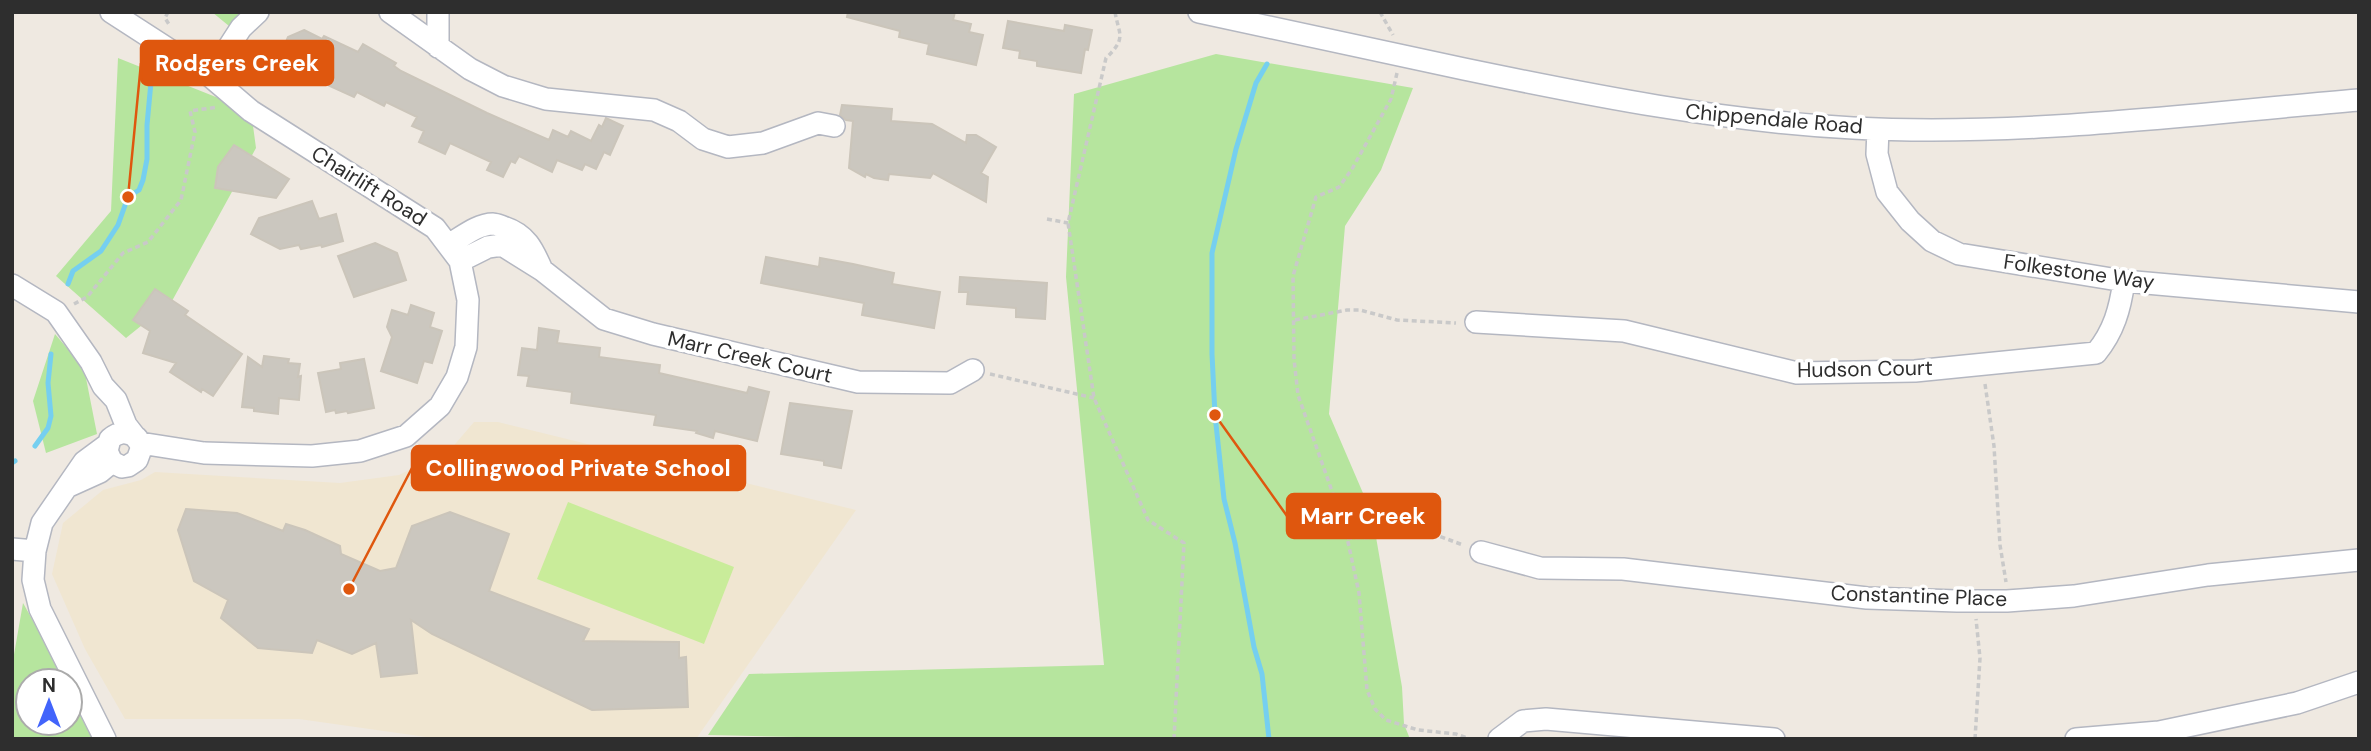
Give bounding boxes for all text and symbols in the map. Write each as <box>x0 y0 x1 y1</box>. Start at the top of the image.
callout: Rodgers Creek <box>141 41 333 85</box>
text: Rodgers Creek <box>155 48 319 78</box>
street label: Chippendale Road <box>1684 97 1864 141</box>
street label: Chairlift Road <box>306 139 432 233</box>
street label: Folkestone Way <box>2002 248 2156 296</box>
street label: Marr Creek Court <box>665 324 835 390</box>
street label: Hudson Court <box>1797 354 1933 384</box>
callout: Collingwood Private School <box>412 446 745 490</box>
text: Collingwood Private School <box>425 453 731 483</box>
callout: Marr Creek <box>1287 494 1440 538</box>
text: Marr Creek <box>1300 501 1426 531</box>
street label: Constantine Place <box>1830 579 2008 613</box>
north arrow <box>14 667 84 737</box>
text: N <box>42 673 56 698</box>

